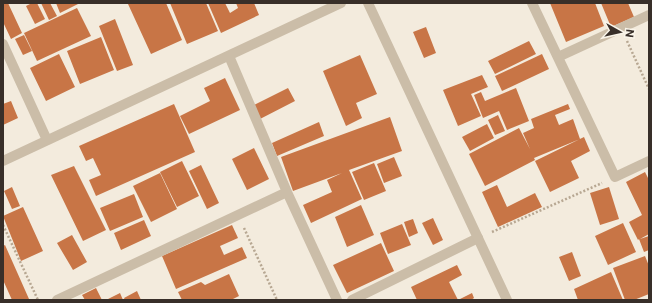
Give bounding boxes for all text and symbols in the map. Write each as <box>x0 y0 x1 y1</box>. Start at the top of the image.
north arrow <box>600 12 640 52</box>
text: N <box>623 28 637 38</box>

